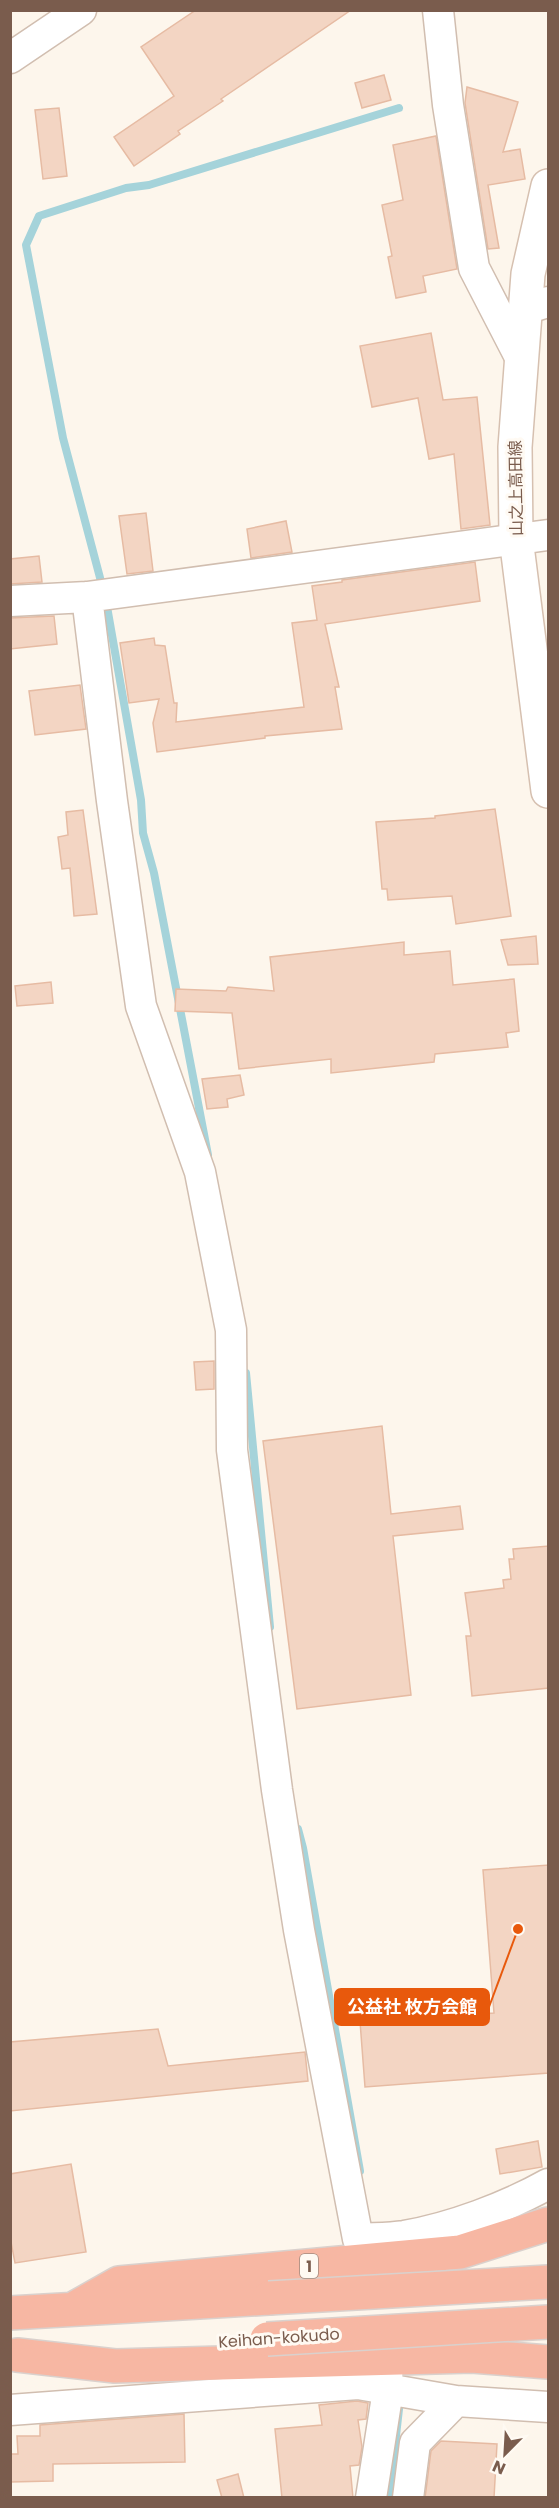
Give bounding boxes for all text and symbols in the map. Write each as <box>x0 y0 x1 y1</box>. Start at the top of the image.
street label: 山之上高田線 <box>504 440 528 536</box>
callout: 公益社 枚方会館 <box>335 1989 489 2025</box>
text: 公益社 枚方会館 <box>347 1994 477 2019</box>
road number: 1 <box>300 2254 318 2278</box>
street label: Keihan-kokudo <box>218 2322 340 2354</box>
north arrow <box>475 2424 535 2484</box>
text: N <box>489 2454 509 2480</box>

